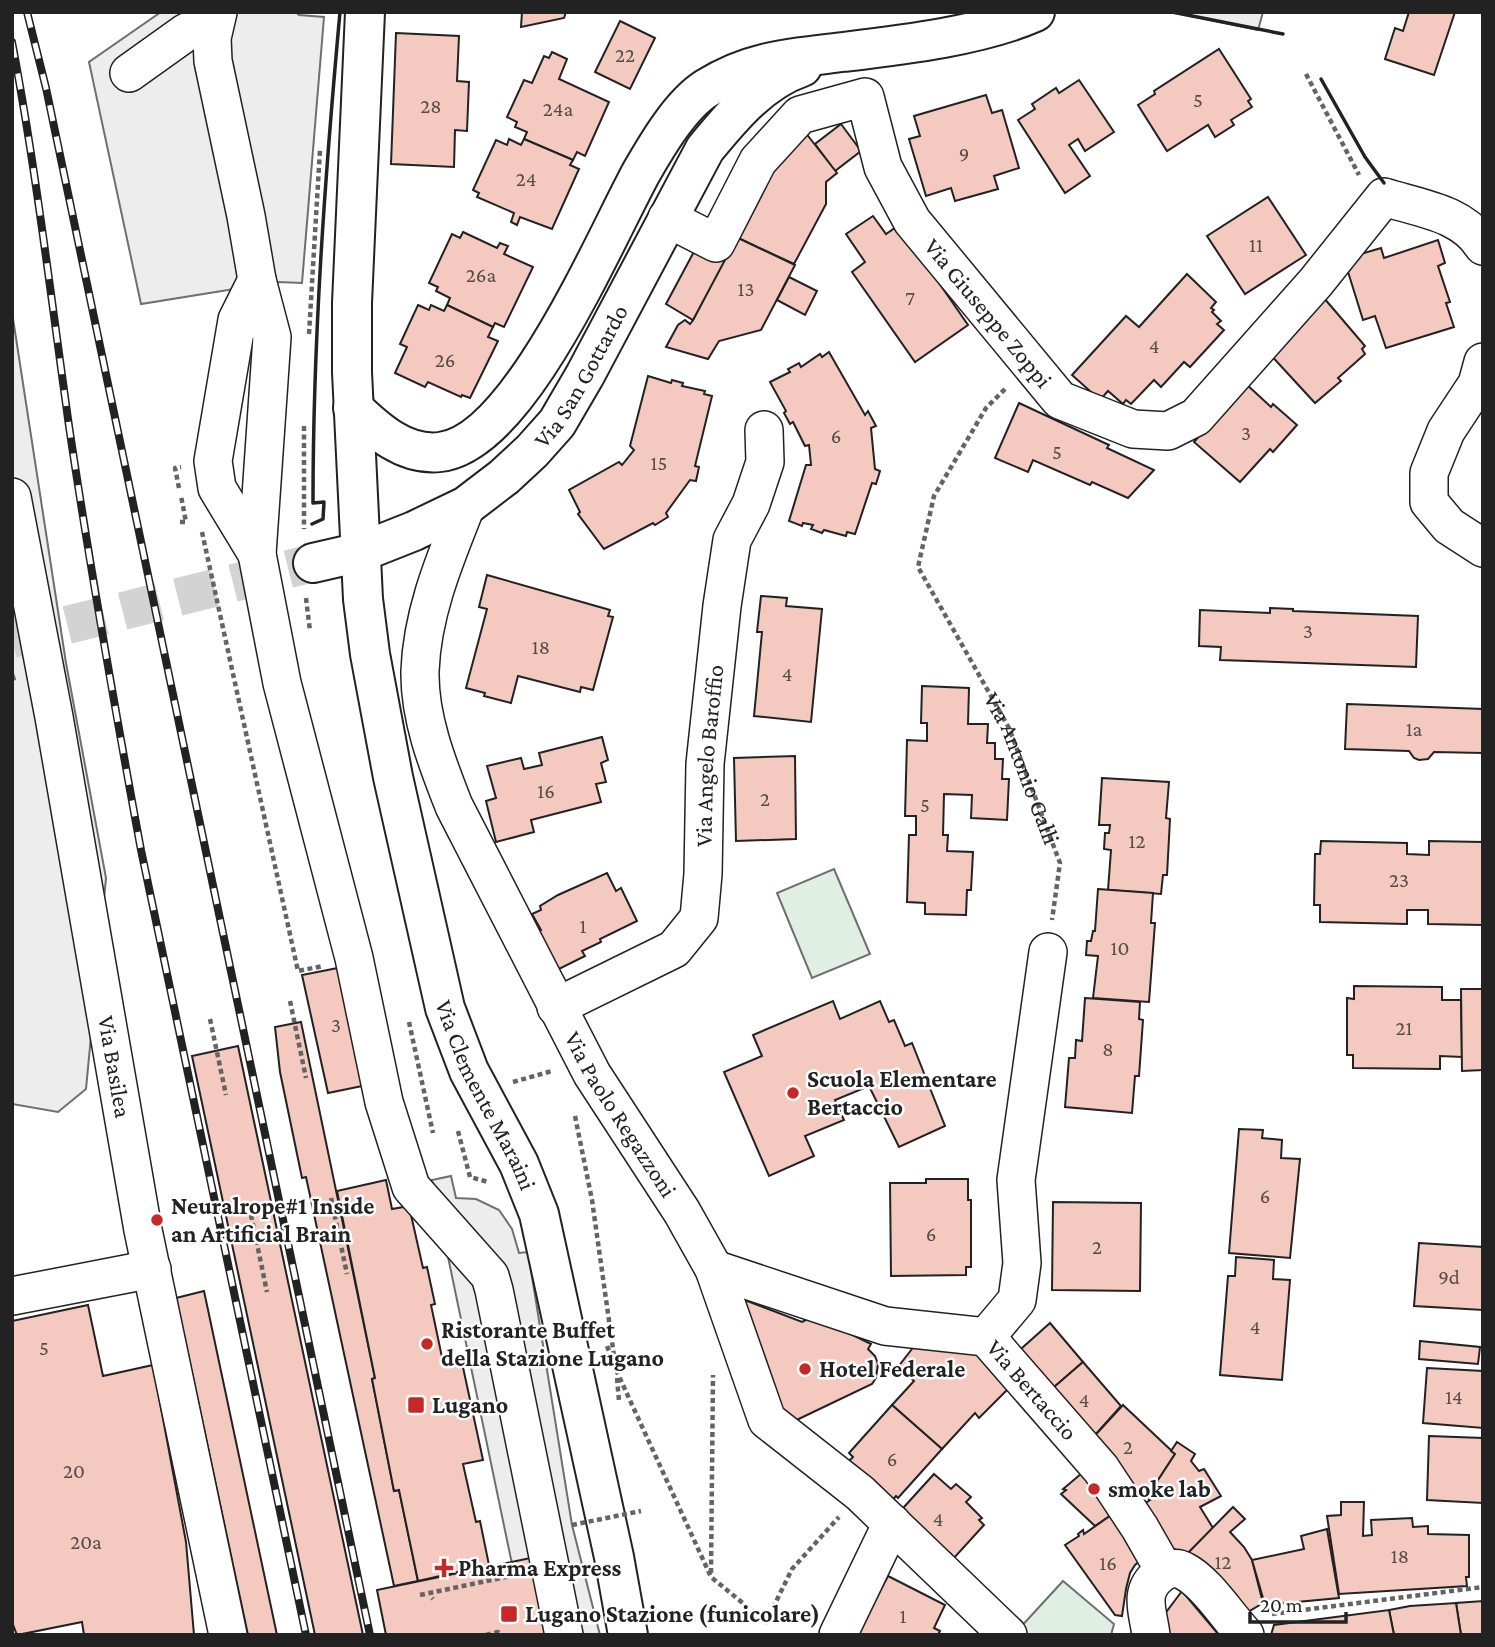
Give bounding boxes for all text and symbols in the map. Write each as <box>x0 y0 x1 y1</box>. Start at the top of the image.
house number: 22 <box>615 43 635 67</box>
house number: 5 <box>1193 88 1203 112</box>
house number: 28 <box>420 94 442 118</box>
house number: 24a <box>543 97 573 121</box>
house number: 9 <box>959 142 969 166</box>
house number: 24 <box>516 167 536 191</box>
street label: Via Giuseppe Zoppi <box>919 233 1058 393</box>
house number: 11 <box>1249 233 1263 257</box>
house number: 26a <box>466 263 496 287</box>
house number: 13 <box>738 277 754 301</box>
house number: 7 <box>905 286 915 310</box>
street label: Via San Gottardo <box>528 300 633 453</box>
house number: 4 <box>1149 334 1159 358</box>
house number: 26 <box>435 348 455 372</box>
house number: 3 <box>1241 421 1251 445</box>
house number: 6 <box>831 424 841 448</box>
house number: 5 <box>1052 440 1062 464</box>
house number: 15 <box>651 451 667 475</box>
house number: 3 <box>1303 619 1313 643</box>
house number: 18 <box>532 635 550 659</box>
house number: 4 <box>782 662 792 686</box>
street label: Via Angelo Baroffio <box>689 663 729 847</box>
street label: Via Antonio Galli <box>979 687 1066 848</box>
house number: 1a <box>1406 717 1423 741</box>
house number: 16 <box>537 779 555 803</box>
house number: 2 <box>760 787 770 811</box>
house number: 5 <box>920 793 930 817</box>
house number: 12 <box>1129 829 1145 853</box>
house number: 23 <box>1389 868 1409 892</box>
house number: 1 <box>580 914 587 938</box>
house number: 10 <box>1111 936 1129 960</box>
street label: Via Clemente Maraini <box>431 997 542 1194</box>
house number: 3 <box>331 1013 341 1037</box>
street label: Via Basilea <box>93 1014 137 1120</box>
house number: 21 <box>1396 1016 1413 1040</box>
street label: Via Paolo Regazzoni <box>559 1027 683 1202</box>
house number: 8 <box>1102 1037 1114 1061</box>
place label: Scuola Elementare Bertaccio <box>807 1065 997 1120</box>
marker: Scuola Elementare Bertaccio <box>785 1085 801 1101</box>
house number: 6 <box>1260 1184 1270 1208</box>
place label: Neuralrope#1 Inside an Artificial Brain <box>171 1192 375 1247</box>
marker: Neuralrope#1 Inside an Artificial Brain <box>149 1212 165 1228</box>
house number: 6 <box>926 1222 936 1246</box>
house number: 2 <box>1092 1235 1102 1259</box>
house number: 9d <box>1438 1265 1460 1289</box>
house number: 4 <box>1250 1315 1260 1339</box>
place label: Ristorante Buffet della Stazione Lugano <box>441 1316 664 1371</box>
street label: Via Bertaccio <box>981 1334 1083 1445</box>
house number: 5 <box>39 1336 49 1360</box>
marker: Ristorante Buffet della Stazione Lugano <box>419 1336 435 1352</box>
place label: Hotel Federale <box>819 1355 965 1382</box>
marker: Hotel Federale <box>797 1361 813 1377</box>
house number: 14 <box>1445 1385 1463 1409</box>
house number: 4 <box>1079 1388 1089 1412</box>
place label: Lugano <box>432 1391 508 1418</box>
marker: Lugano <box>406 1395 426 1415</box>
house number: 2 <box>1123 1435 1133 1459</box>
house number: 6 <box>887 1447 897 1471</box>
house number: 20 <box>63 1459 85 1483</box>
place label: smoke lab <box>1108 1475 1211 1502</box>
marker: smoke lab <box>1086 1481 1102 1497</box>
house number: 4 <box>933 1507 943 1531</box>
house number: 20a <box>70 1530 102 1554</box>
house number: 18 <box>1391 1544 1409 1568</box>
house number: 12 <box>1215 1550 1231 1574</box>
house number: 16 <box>1099 1551 1117 1575</box>
place label: Pharma Express <box>458 1554 621 1581</box>
marker: Pharma Express <box>436 1560 452 1576</box>
scale bar <box>1250 1580 1346 1624</box>
text: 20 m <box>1260 1593 1303 1617</box>
place label: Lugano Stazione (funicolare) <box>525 1600 820 1628</box>
marker: Lugano Stazione (funicolare) <box>499 1604 519 1624</box>
house number: 1 <box>900 1604 907 1628</box>

